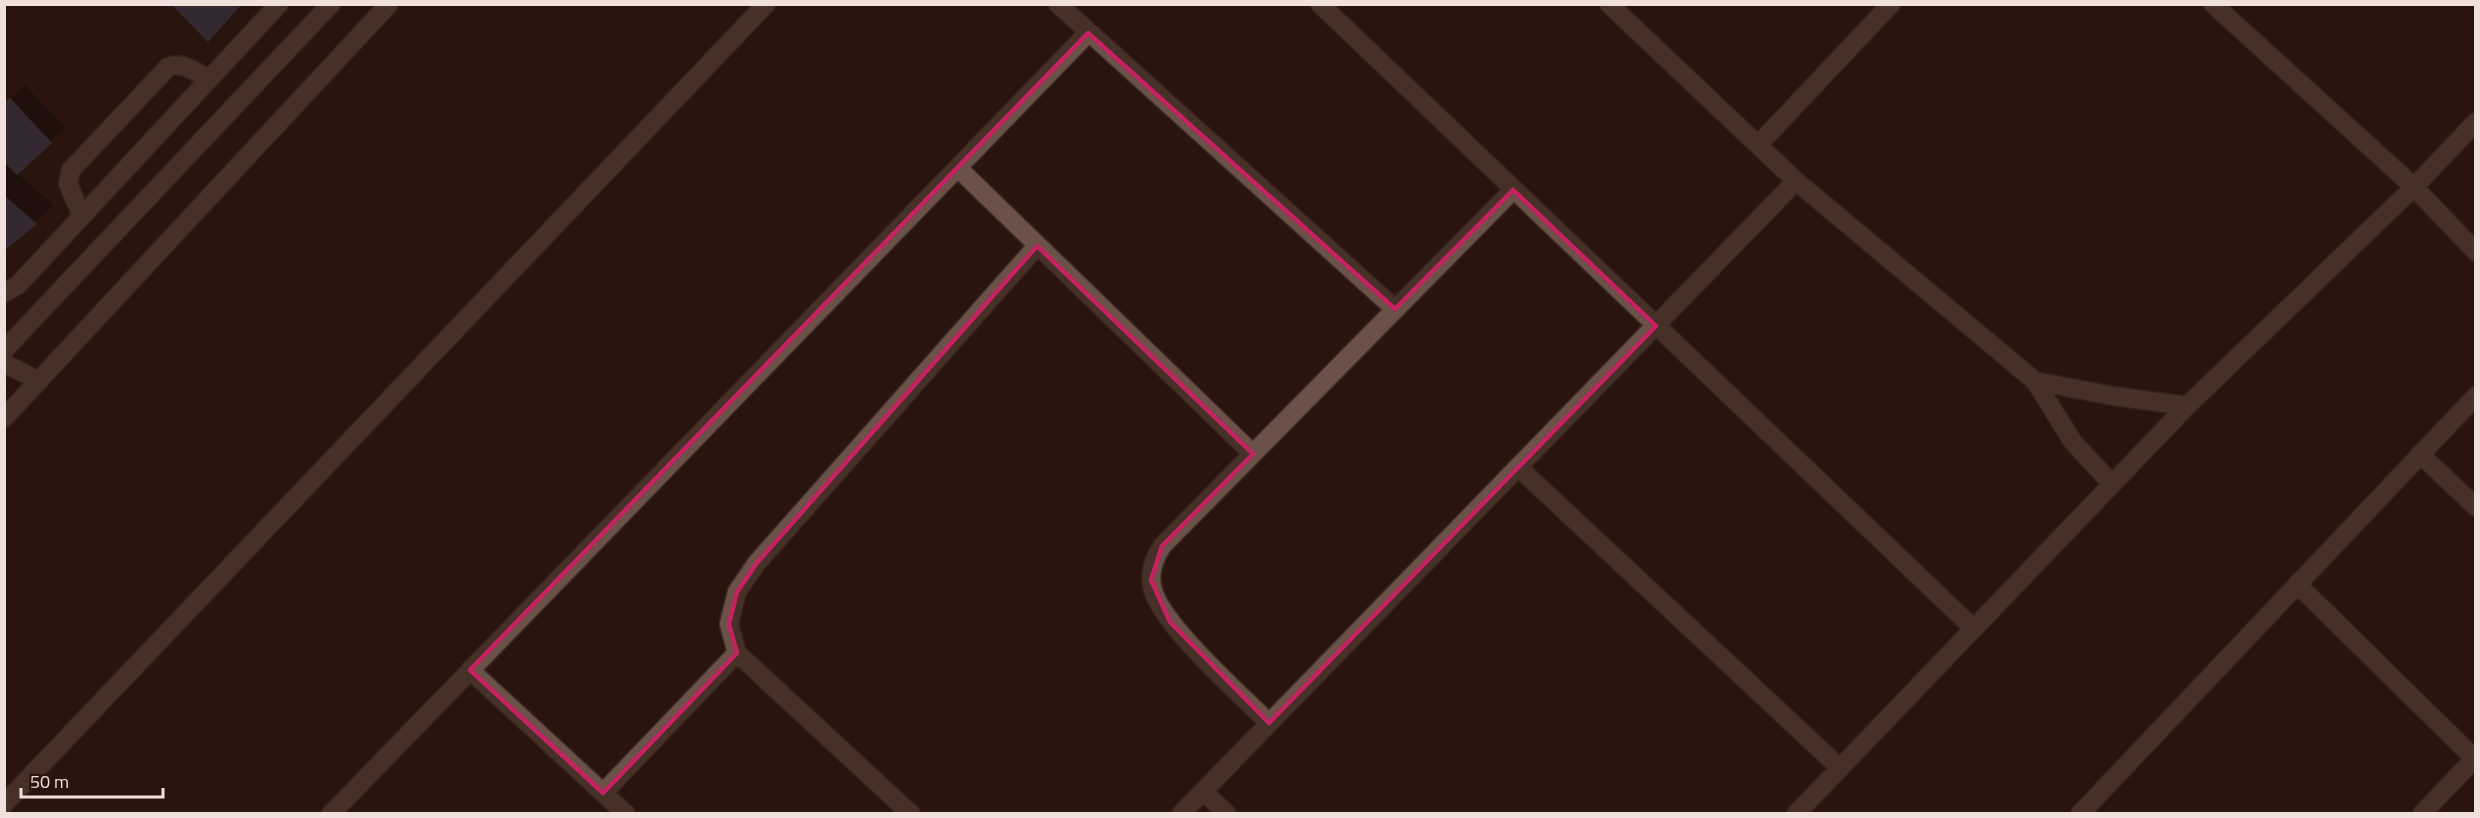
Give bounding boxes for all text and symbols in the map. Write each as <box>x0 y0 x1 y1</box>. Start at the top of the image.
scale bar <box>21 761 164 799</box>
text: 50 m <box>30 768 69 795</box>

